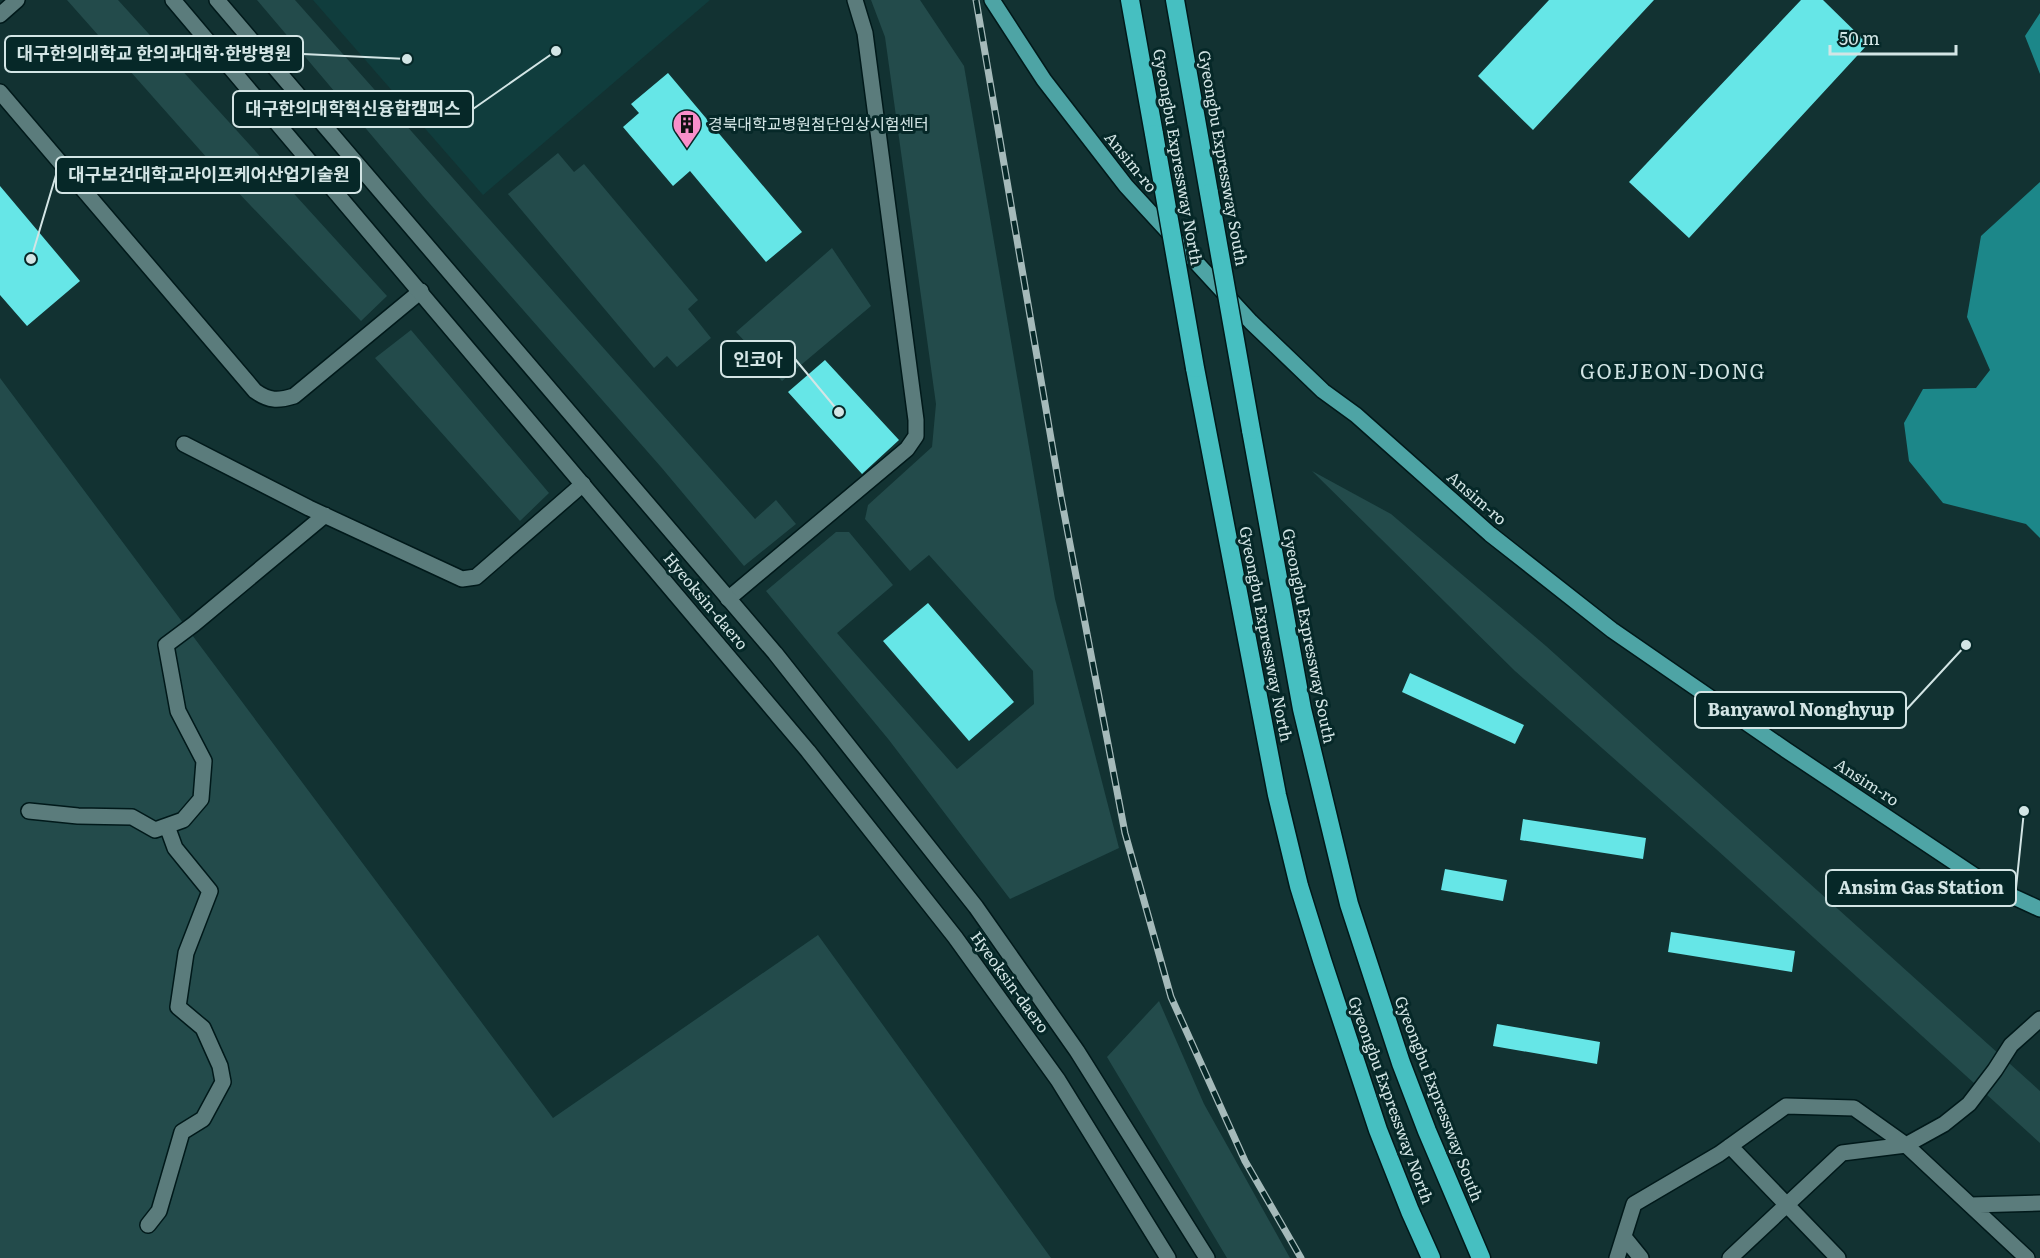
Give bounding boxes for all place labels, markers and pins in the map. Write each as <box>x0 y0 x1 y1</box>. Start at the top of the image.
callout: 대구한의대학교 한의과대학·한방병원 <box>5 36 303 72</box>
callout: 대구한의대학혁신융합캠퍼스 <box>233 91 473 127</box>
building icon: 경북대학교병원첨단임상시험센터 <box>671 108 703 150</box>
place label: 경북대학교병원첨단임상시험센터 <box>708 111 929 135</box>
callout: 대구보건대학교라이프케어산업기술원 <box>56 157 361 193</box>
callout: 인코아 <box>721 341 795 377</box>
callout: Banyawol Nonghyup <box>1695 692 1906 728</box>
callout: Ansim Gas Station <box>1826 870 2016 906</box>

